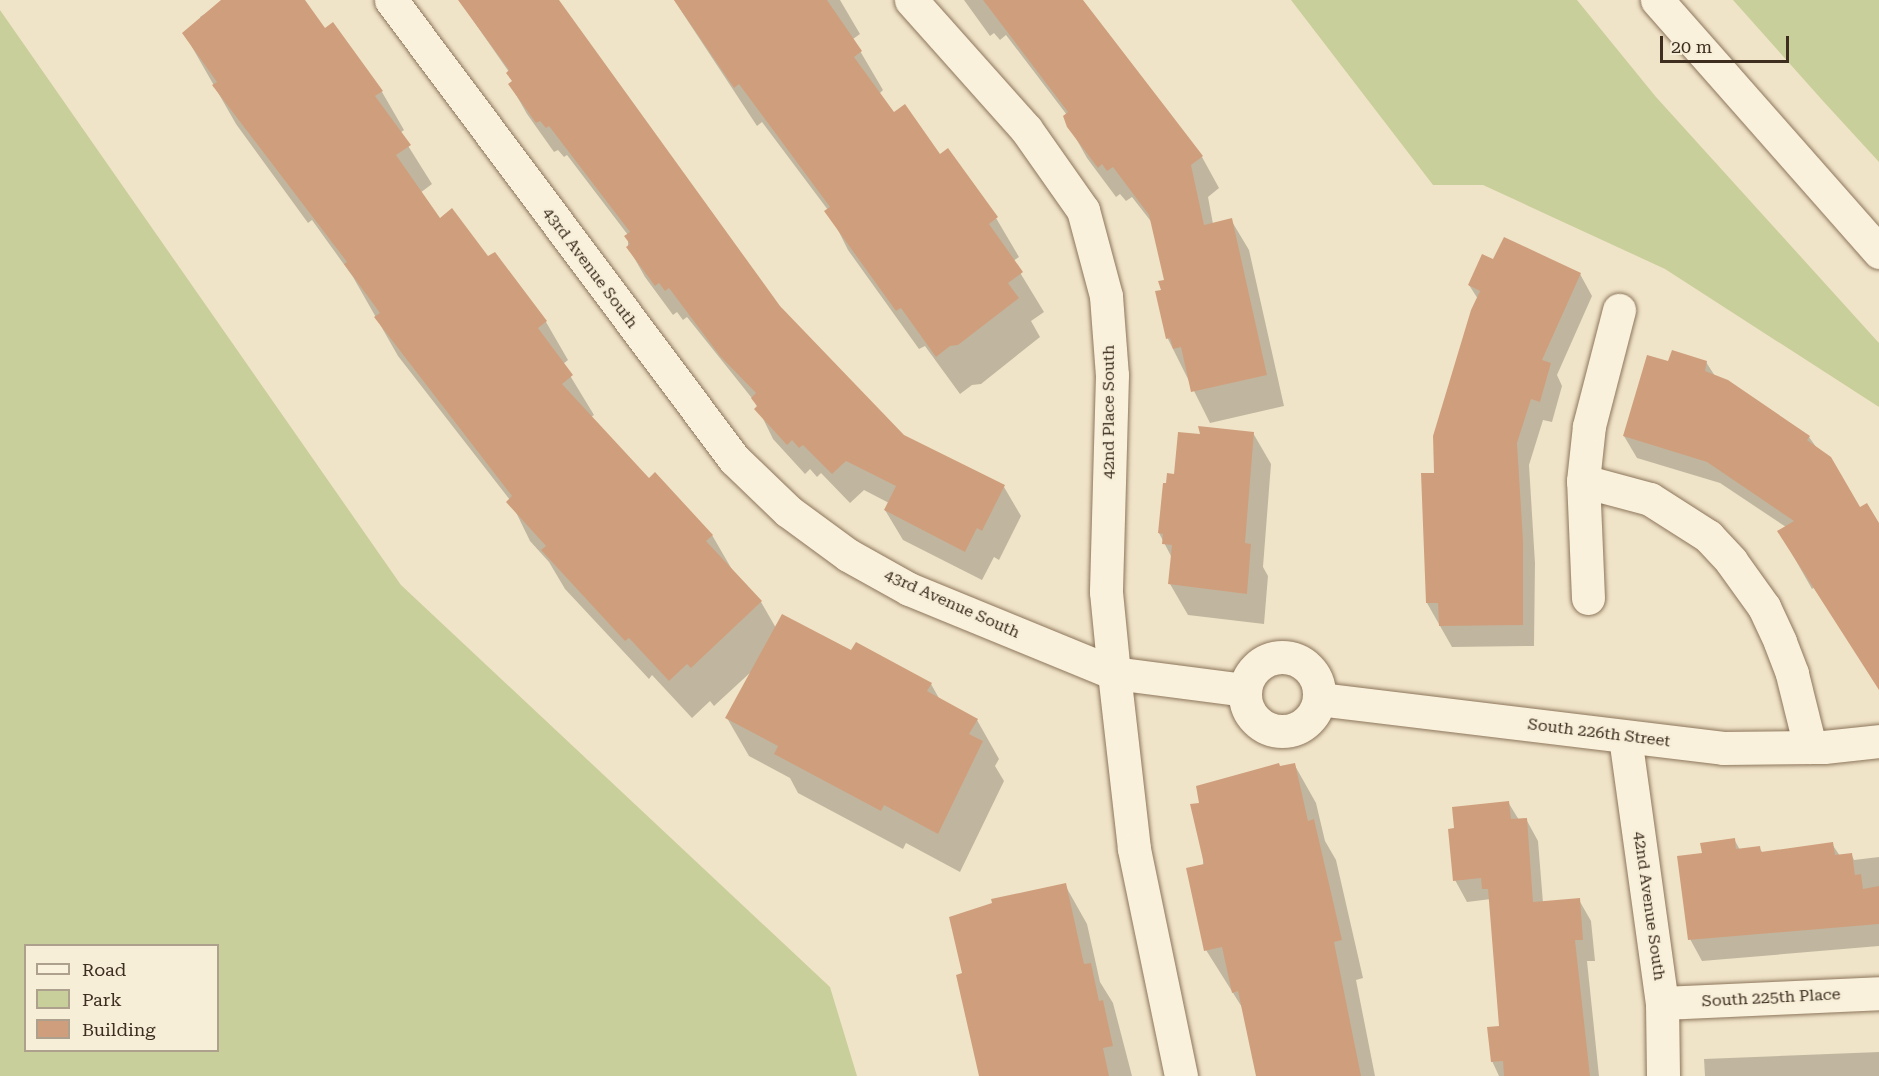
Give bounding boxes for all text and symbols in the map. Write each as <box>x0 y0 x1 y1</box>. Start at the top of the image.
scale bar <box>1663 24 1792 62</box>
text: 20 m <box>1671 36 1712 57</box>
street label: 43rd Avenue South <box>538 204 642 332</box>
street label: 42nd Place South <box>1099 345 1119 479</box>
street label: 43rd Avenue South <box>881 565 1023 643</box>
street label: South 226th Street <box>1527 715 1671 751</box>
street label: 42nd Avenue South <box>1629 830 1669 982</box>
legend <box>24 944 219 1052</box>
text: Road <box>82 959 126 980</box>
street label: South 225th Place <box>1701 985 1841 1011</box>
text: Park <box>82 989 122 1010</box>
text: Building <box>82 1019 156 1040</box>

